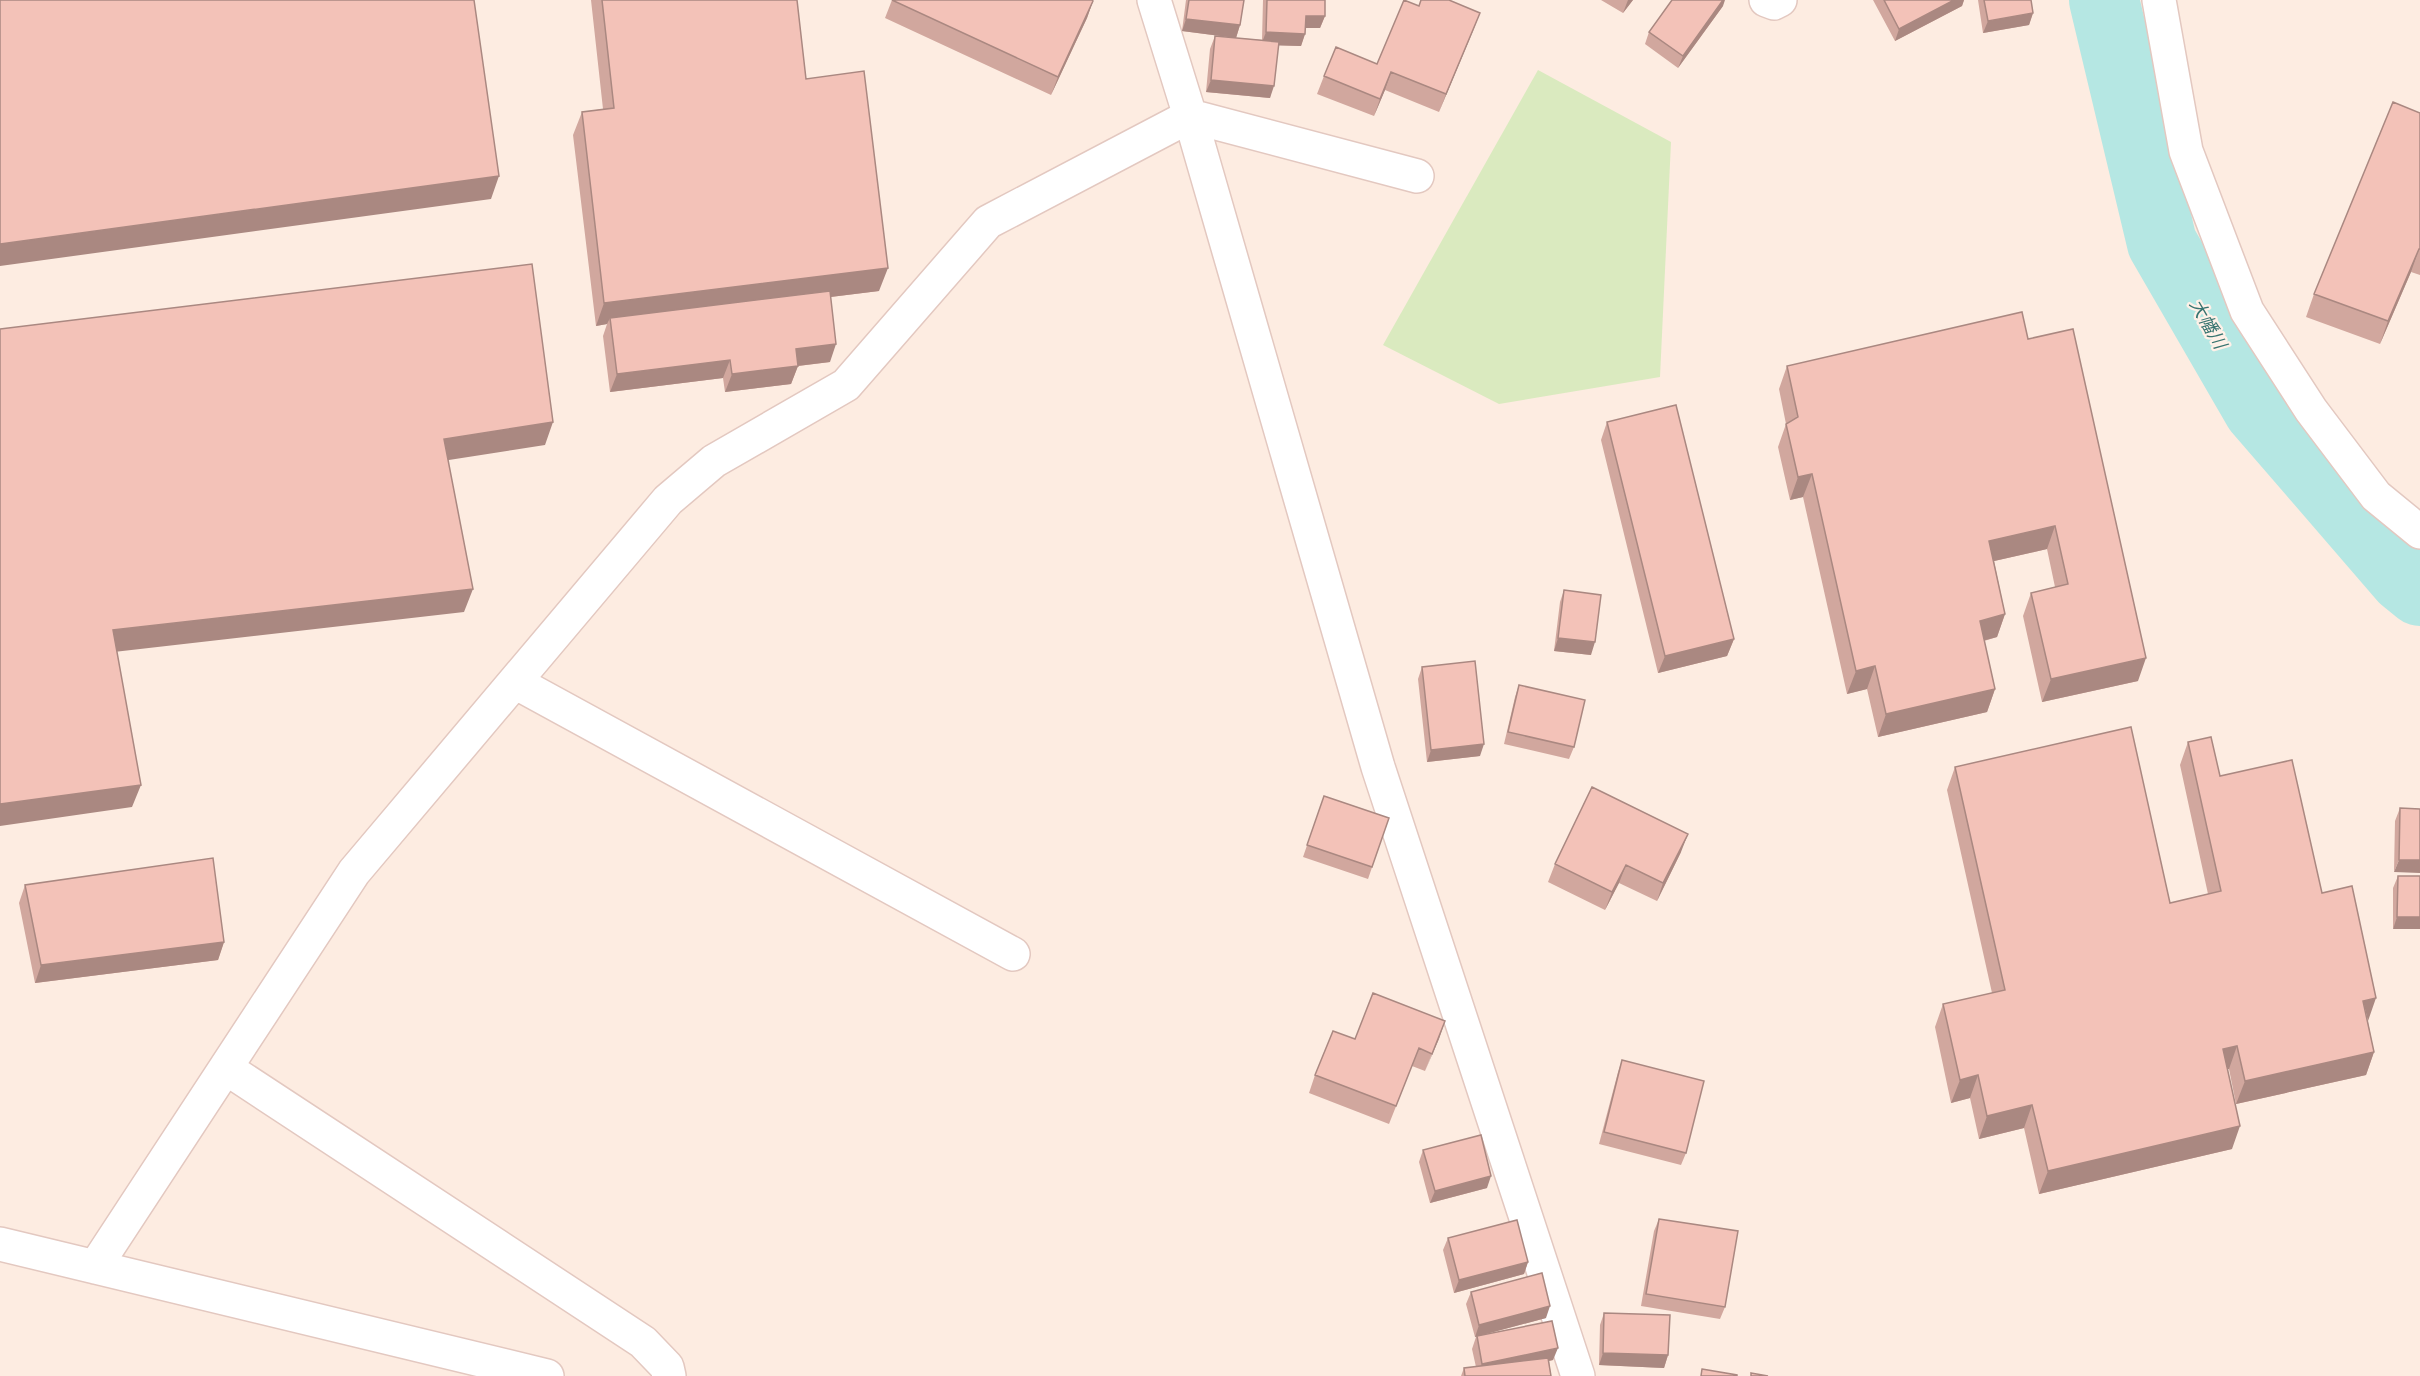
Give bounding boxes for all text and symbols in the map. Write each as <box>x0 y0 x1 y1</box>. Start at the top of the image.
water label: 大幡川 <box>2183 295 2233 356</box>

